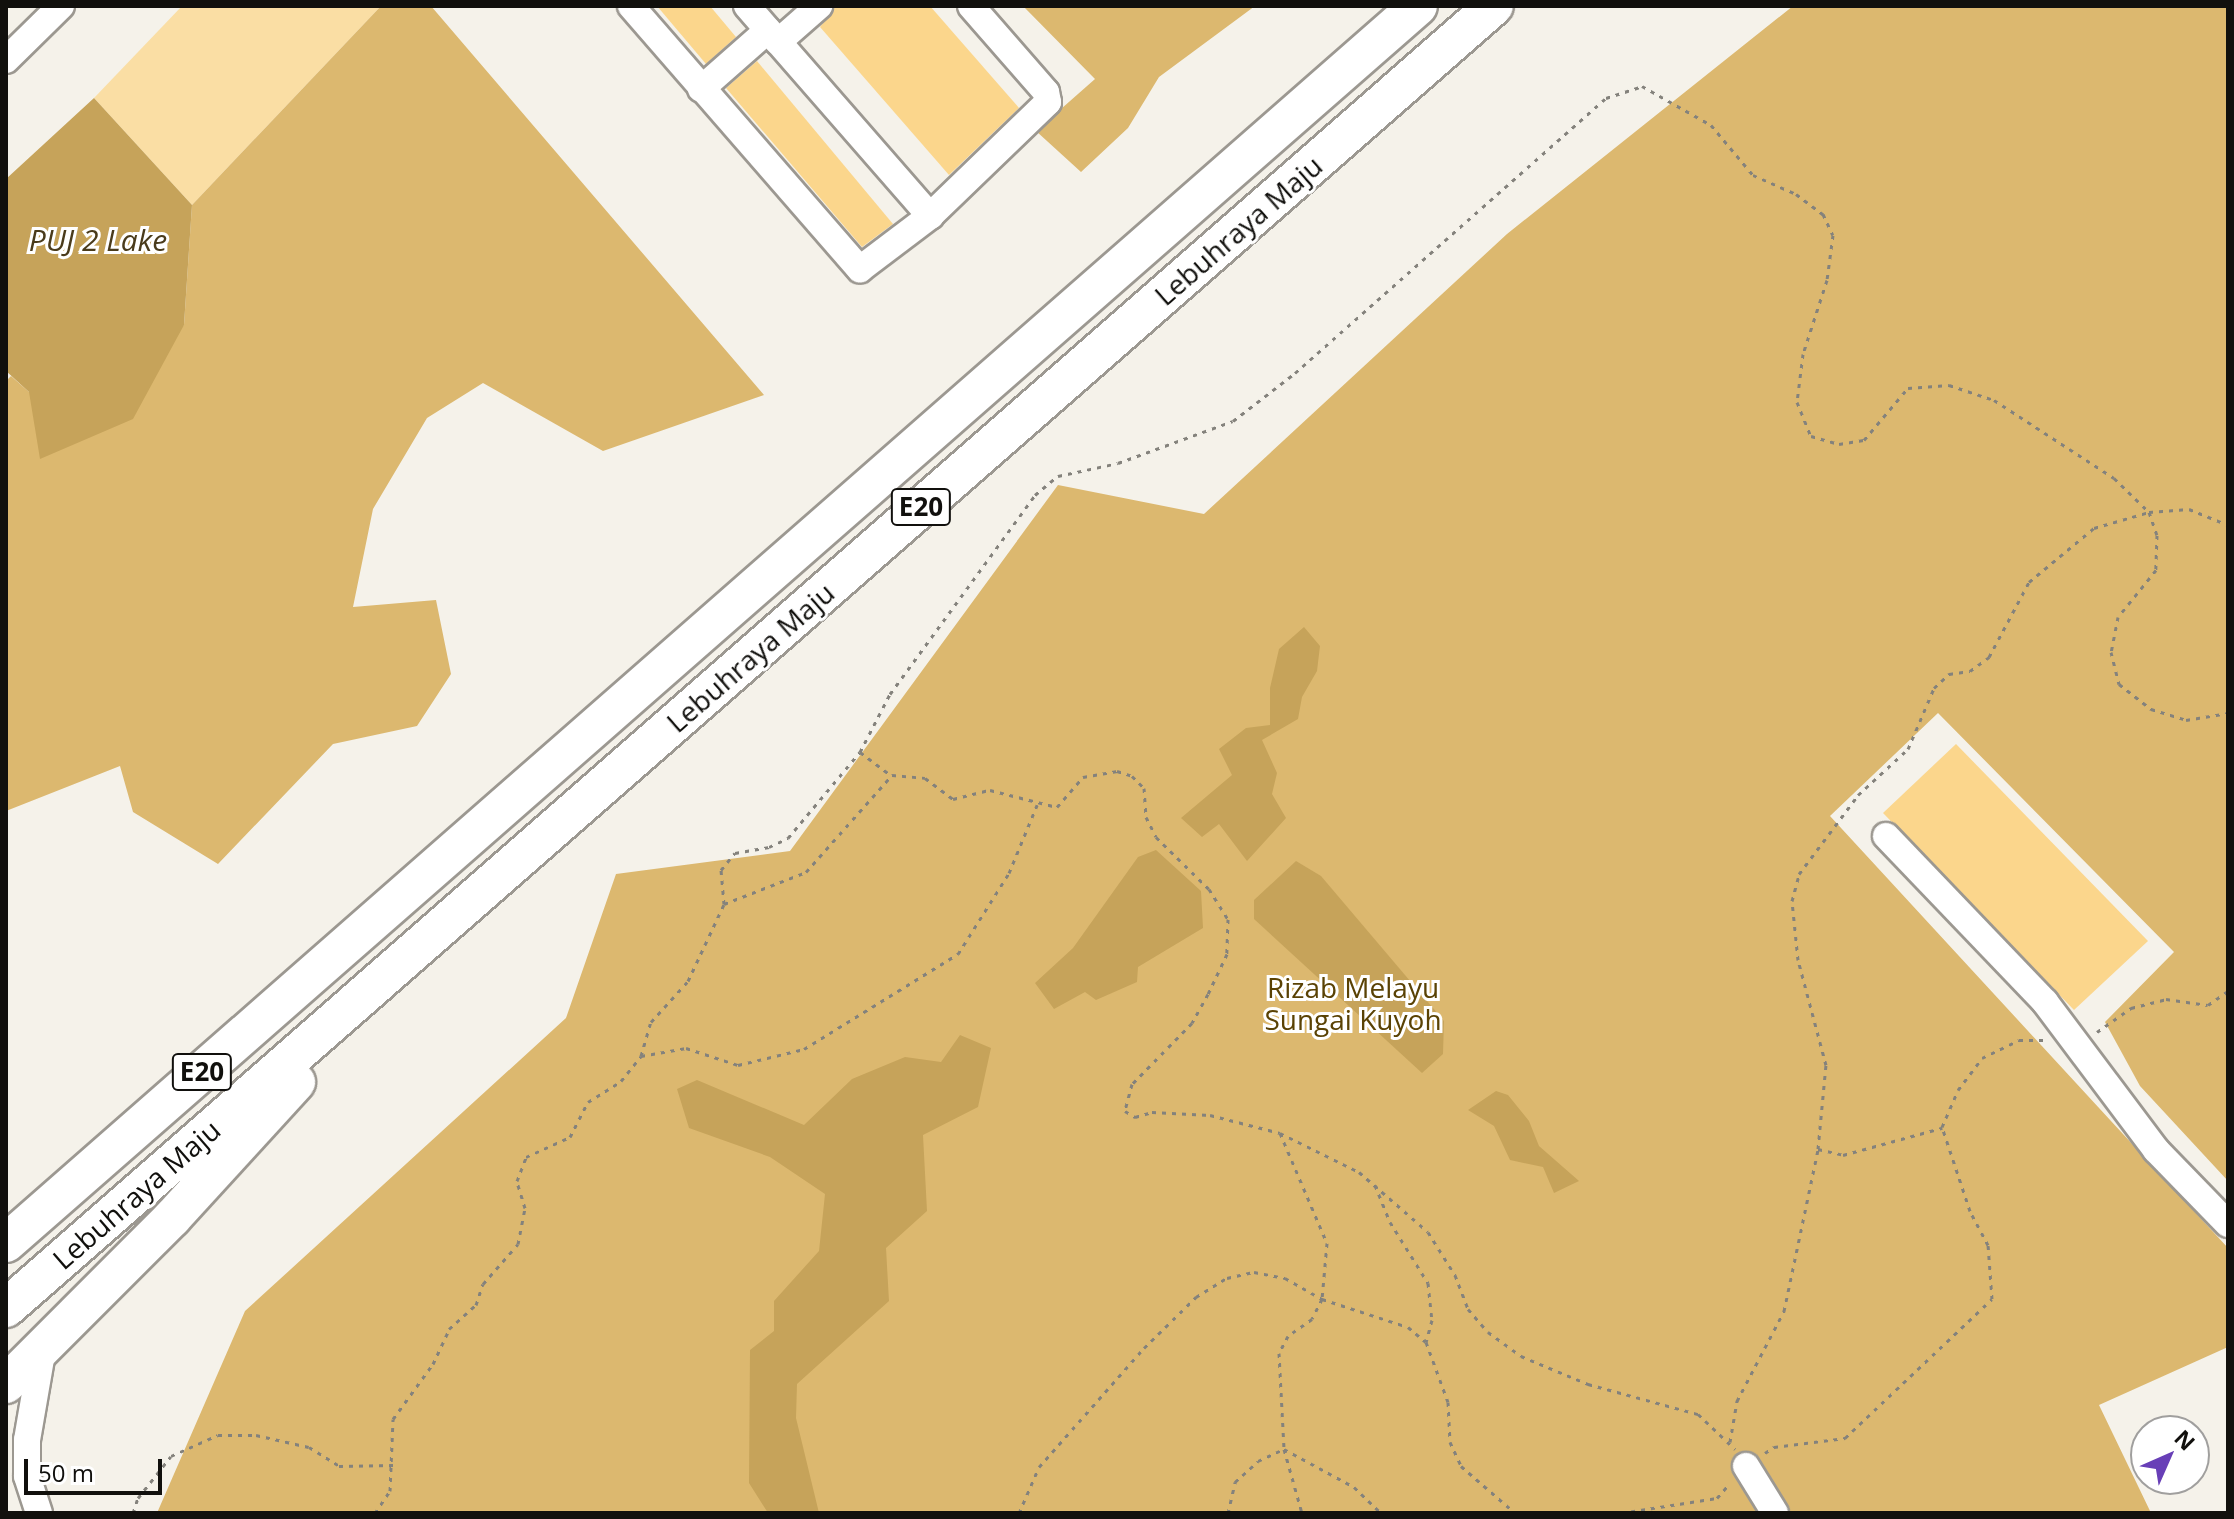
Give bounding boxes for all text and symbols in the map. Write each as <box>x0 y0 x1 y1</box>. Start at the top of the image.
street label: Lebuhraya Maju <box>1147 148 1329 312</box>
water label: PUJ 2 Lake <box>29 222 167 258</box>
road number: E20 <box>889 485 953 529</box>
street label: Lebuhraya Maju <box>659 575 841 739</box>
park label: Rizab Melayu Sungai Kuyoh <box>1264 970 1442 1036</box>
road number: E20 <box>170 1050 234 1094</box>
street label: Lebuhraya Maju <box>45 1112 227 1276</box>
north arrow <box>2130 1415 2210 1495</box>
text: N <box>2169 1423 2202 1456</box>
scale bar <box>28 1443 166 1493</box>
text: 50 m <box>38 1456 94 1489</box>

